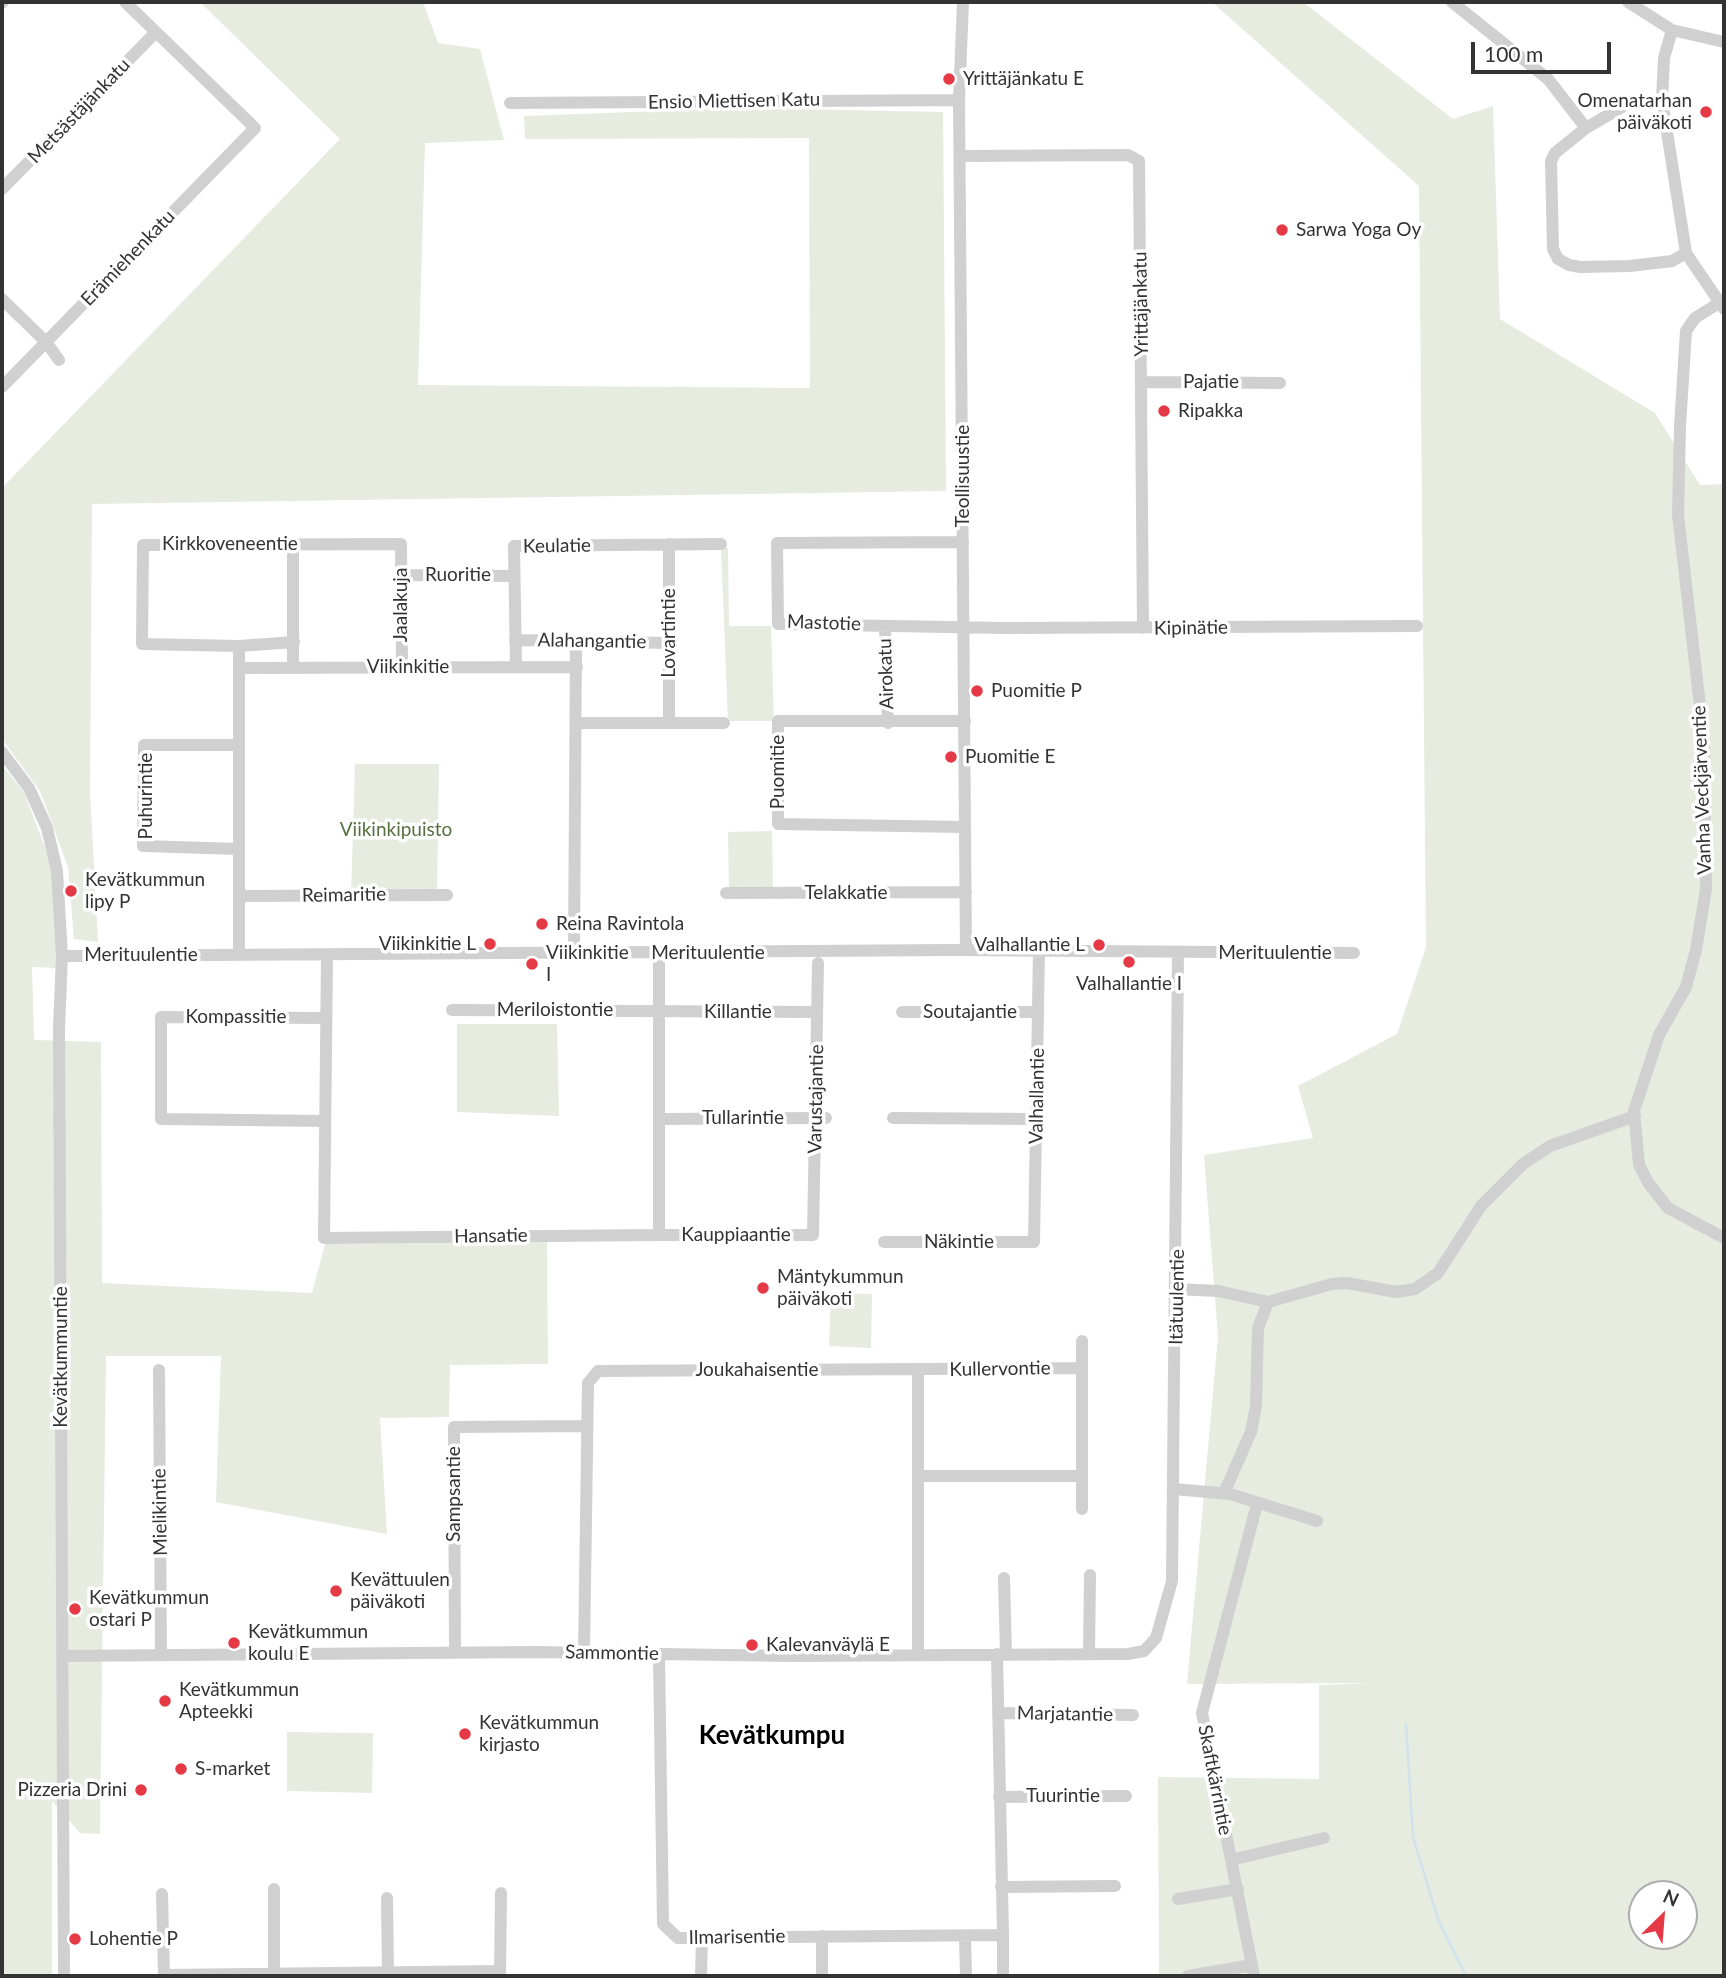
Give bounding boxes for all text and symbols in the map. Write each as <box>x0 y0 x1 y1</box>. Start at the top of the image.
scale bar <box>1474 28 1614 72</box>
text: 100 m <box>1484 41 1543 66</box>
street label: Metsästäjänkatu <box>23 54 135 168</box>
place label: Yrittäjänkatu E <box>963 68 1084 90</box>
marker: Yrittäjänkatu E <box>941 71 957 87</box>
street label: Ensio Miettisen Katu <box>648 88 820 114</box>
place label: Omenatarhan päiväkoti <box>1578 90 1692 134</box>
marker: Omenatarhan päiväkoti <box>1698 104 1714 120</box>
street label: Erämiehenkatu <box>76 205 180 311</box>
place label: Sarwa Yoga Oy <box>1296 219 1421 241</box>
marker: Sarwa Yoga Oy <box>1274 222 1290 238</box>
street label: Yrittäjänkatu <box>1129 251 1153 357</box>
street label: Pajatie <box>1183 371 1239 393</box>
place label: Ripakka <box>1178 400 1243 422</box>
marker: Ripakka <box>1156 403 1172 419</box>
street label: Teollisuustie <box>952 425 974 527</box>
street label: Kirkkoveneentie <box>162 533 298 555</box>
street label: Keulatie <box>523 534 591 558</box>
street label: Ruoritie <box>425 564 491 586</box>
street label: Jaalakuja <box>390 568 412 642</box>
street label: Lovartintie <box>658 588 680 678</box>
street label: Mastotie <box>787 610 861 636</box>
street label: Kipinätie <box>1154 616 1228 640</box>
street label: Alahangantie <box>537 629 647 653</box>
street label: Airokatu <box>873 638 899 710</box>
street label: Viikinkitie <box>367 656 449 678</box>
place label: Puomitie P <box>991 680 1082 702</box>
marker: Puomitie P <box>969 683 985 699</box>
street label: Vanha Veckjärventie <box>1688 705 1716 875</box>
street label: Puomitie <box>767 735 789 809</box>
place label: Puomitie E <box>965 746 1055 768</box>
marker: Puomitie E <box>943 749 959 765</box>
street label: Puhurintie <box>135 753 157 839</box>
park label: Viikinkipuisto <box>340 819 452 841</box>
place label: Kevätkummun lipy P <box>85 869 205 913</box>
street label: Telakkatie <box>804 882 888 904</box>
marker: Kevätkummun lipy P <box>63 883 79 899</box>
street label: Reimaritie <box>302 883 386 907</box>
place label: Reina Ravintola <box>556 913 684 935</box>
marker: Reina Ravintola <box>534 916 550 932</box>
place label: Viikinkitie L <box>379 933 476 955</box>
place label: Valhallantie L <box>974 934 1085 956</box>
marker: Viikinkitie L <box>482 936 498 952</box>
marker: Valhallantie L <box>1091 937 1107 953</box>
place label: Viikinkitie I <box>546 942 629 986</box>
street label: Merituulentie <box>651 942 765 964</box>
street label: Merituulentie <box>1218 942 1332 964</box>
street label: Merituulentie <box>84 944 198 966</box>
marker: Valhallantie I <box>1121 954 1137 970</box>
marker: Viikinkitie I <box>524 956 540 972</box>
place label: Valhallantie I <box>1076 973 1182 995</box>
street label: Meriloistontie <box>497 999 613 1021</box>
street label: Killantie <box>704 1001 772 1023</box>
street label: Soutajantie <box>923 1001 1017 1023</box>
street label: Kompassitie <box>185 1006 287 1028</box>
street label: Varustajantie <box>804 1044 828 1154</box>
street label: Valhallantie <box>1025 1048 1049 1144</box>
street label: Tullarintie <box>702 1107 784 1129</box>
street label: Hansatie <box>454 1224 528 1248</box>
street label: Kauppiaantie <box>681 1224 791 1246</box>
street label: Näkintie <box>924 1231 994 1253</box>
street label: Itätuulentie <box>1165 1249 1189 1345</box>
place label: Mäntykummun päiväkoti <box>777 1266 904 1310</box>
marker: Mäntykummun päiväkoti <box>755 1280 771 1296</box>
street label: Kevätkummuntie <box>50 1286 72 1428</box>
street label: Kullervontie <box>949 1357 1051 1381</box>
street label: Joukahaisentie <box>695 1359 819 1381</box>
street label: Sampsantie <box>443 1446 465 1542</box>
street label: Mielikintie <box>148 1468 172 1556</box>
place label: Kevättuulen päiväkoti <box>350 1569 450 1613</box>
marker: Kevättuulen päiväkoti <box>328 1583 344 1599</box>
place label: Kevätkummun ostari P <box>89 1587 209 1631</box>
marker: Kevätkummun ostari P <box>67 1601 83 1617</box>
place label: Kevätkummun koulu E <box>248 1621 368 1665</box>
place label: Kalevanväylä E <box>766 1634 890 1656</box>
marker: Kevätkummun koulu E <box>226 1635 242 1651</box>
marker: Kalevanväylä E <box>744 1637 760 1653</box>
street label: Sammontie <box>565 1641 659 1665</box>
place label: Kevätkummun Apteekki <box>179 1679 299 1723</box>
marker: Kevätkummun Apteekki <box>157 1693 173 1709</box>
street label: Marjatantie <box>1017 1702 1113 1726</box>
place label: Kevätkummun kirjasto <box>479 1712 599 1756</box>
district label: Kevätkumpu <box>699 1720 845 1752</box>
street label: Skaftkärrintie <box>1193 1723 1237 1837</box>
marker: Kevätkummun kirjasto <box>457 1726 473 1742</box>
place label: S-market <box>195 1758 270 1780</box>
marker: S-market <box>173 1761 189 1777</box>
place label: Pizzeria Drini <box>17 1779 127 1801</box>
marker: Pizzeria Drini <box>133 1782 149 1798</box>
street label: Tuurintie <box>1026 1785 1100 1807</box>
north arrow <box>1628 1880 1698 1950</box>
text: N <box>1660 1884 1683 1911</box>
street label: Ilmarisentie <box>688 1925 786 1949</box>
place label: Lohentie P <box>89 1928 178 1950</box>
marker: Lohentie P <box>67 1931 83 1947</box>

